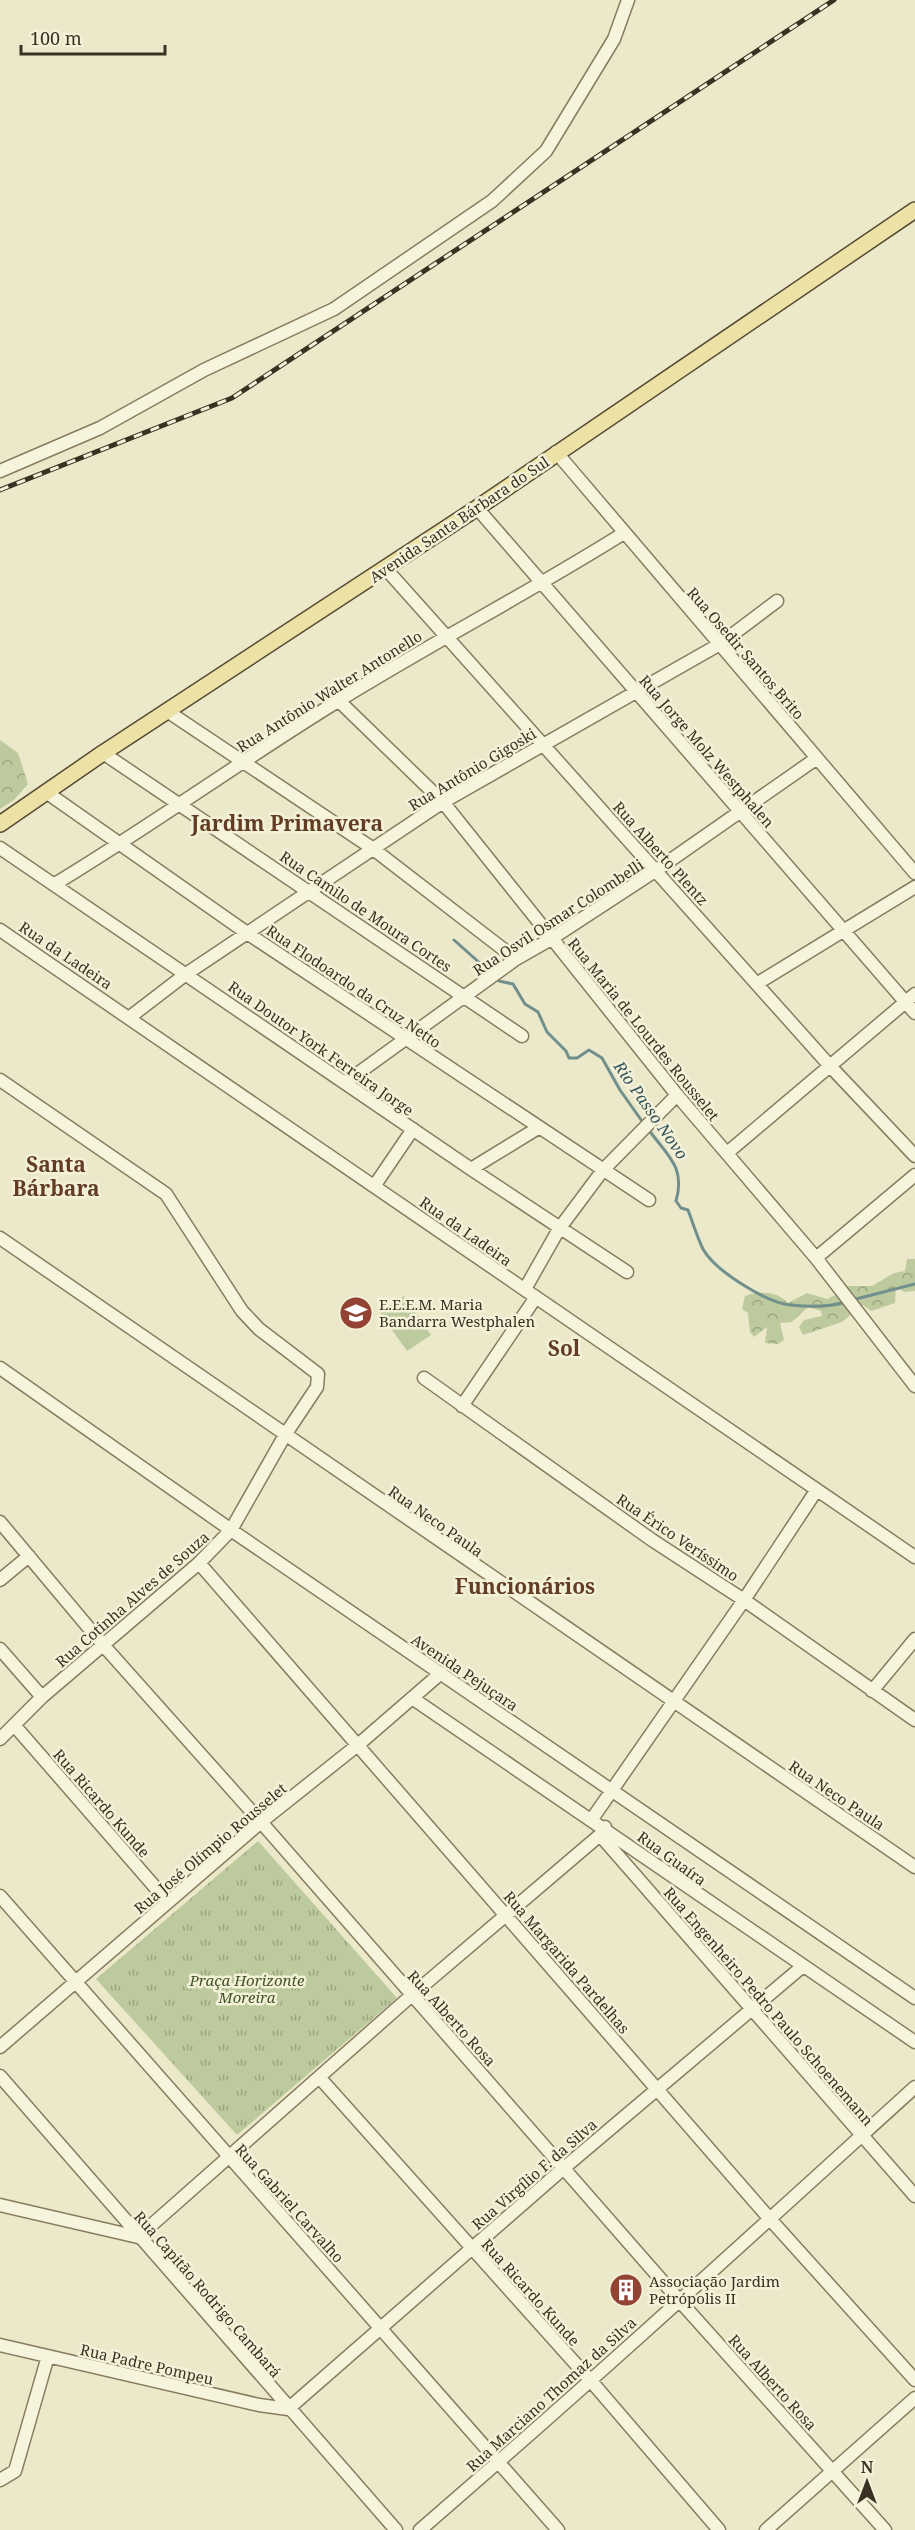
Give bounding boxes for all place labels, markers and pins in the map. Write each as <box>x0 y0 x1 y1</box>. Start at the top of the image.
place label: E.E.E.M. Maria Bandarra Westphalen <box>379 1294 535 1331</box>
school or university icon: E.E.E.M. Maria Bandarra Westphalen <box>338 1295 374 1331</box>
place label: Associação Jardim Petrópolis II <box>649 2271 780 2308</box>
building icon: Associação Jardim Petrópolis II <box>608 2272 644 2308</box>

